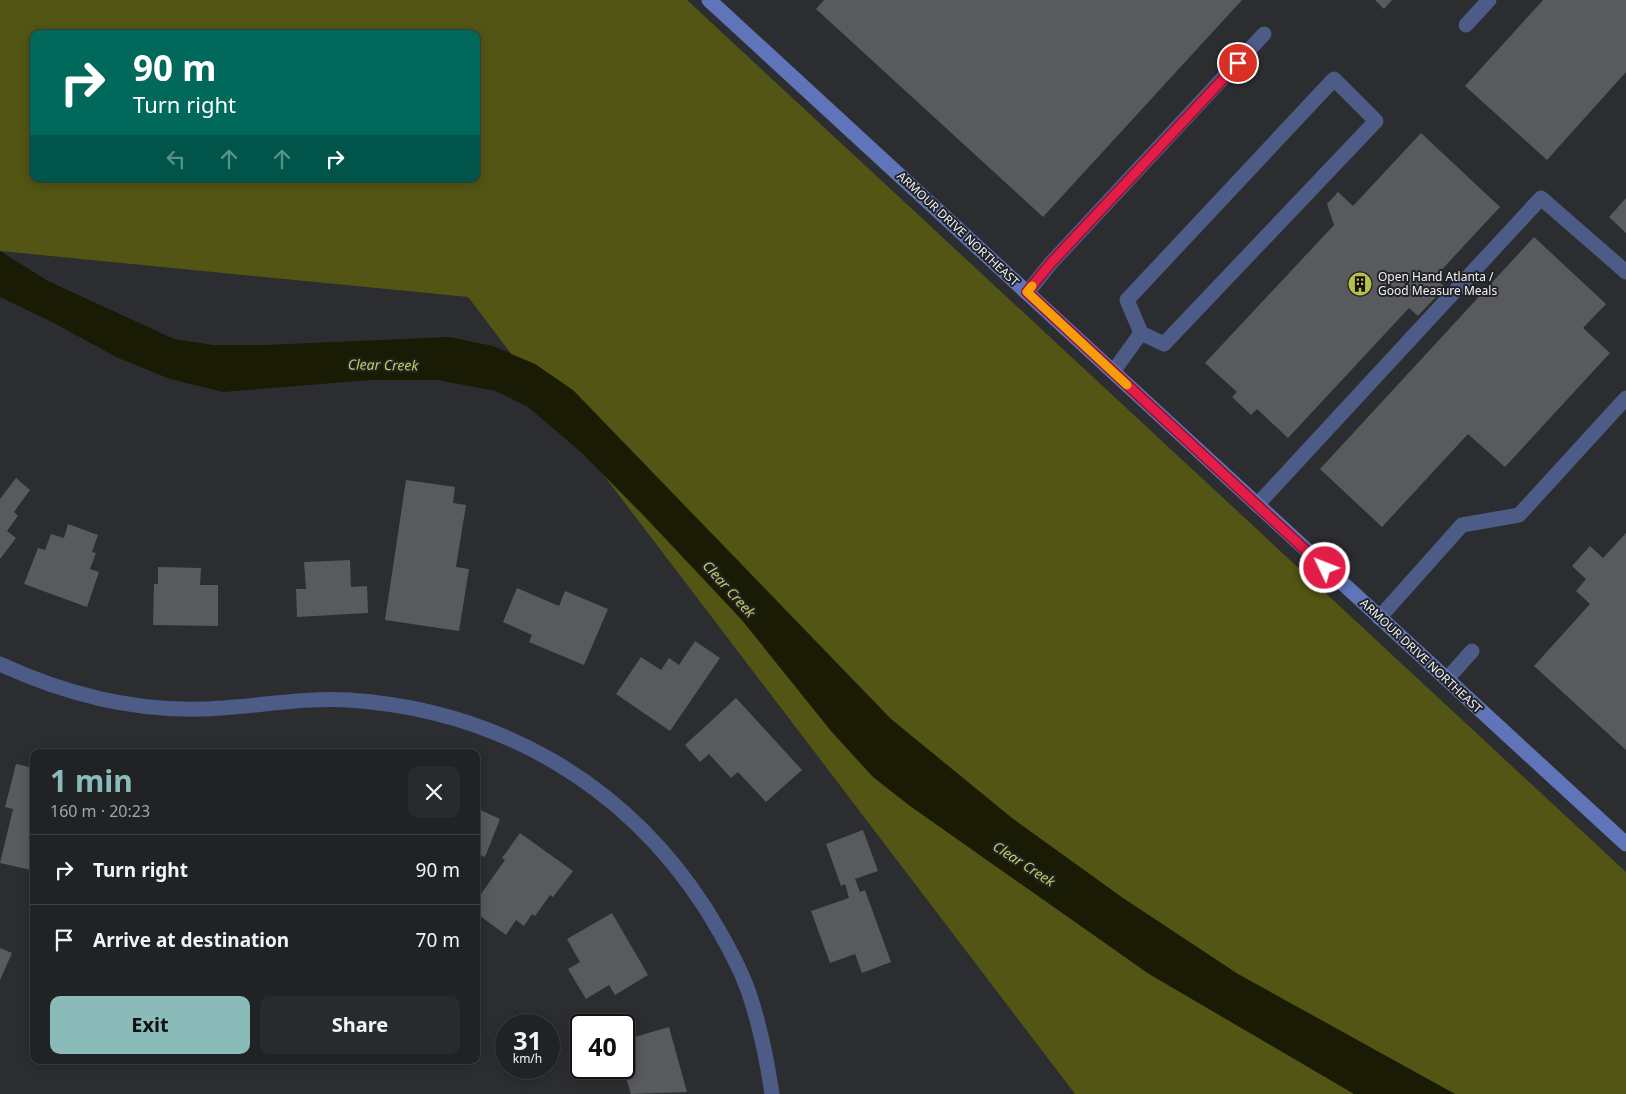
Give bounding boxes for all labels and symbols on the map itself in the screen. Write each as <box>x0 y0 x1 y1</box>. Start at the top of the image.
pin <box>1217 42 1259 84</box>
street label: ARMOUR DRIVE NORTHEAST <box>894 167 1023 290</box>
place label: Open Hand Atlanta / Good Measure Meals <box>1378 268 1497 299</box>
building icon: Open Hand Atlanta / Good Measure Meals <box>1347 271 1373 297</box>
water label: Clear Creek <box>348 354 419 375</box>
position arrow <box>1298 541 1350 593</box>
water label: Clear Creek <box>699 556 761 622</box>
street label: ARMOUR DRIVE NORTHEAST <box>1357 594 1486 717</box>
water label: Clear Creek <box>990 836 1060 891</box>
speed limit sign: 40 <box>570 1014 635 1079</box>

